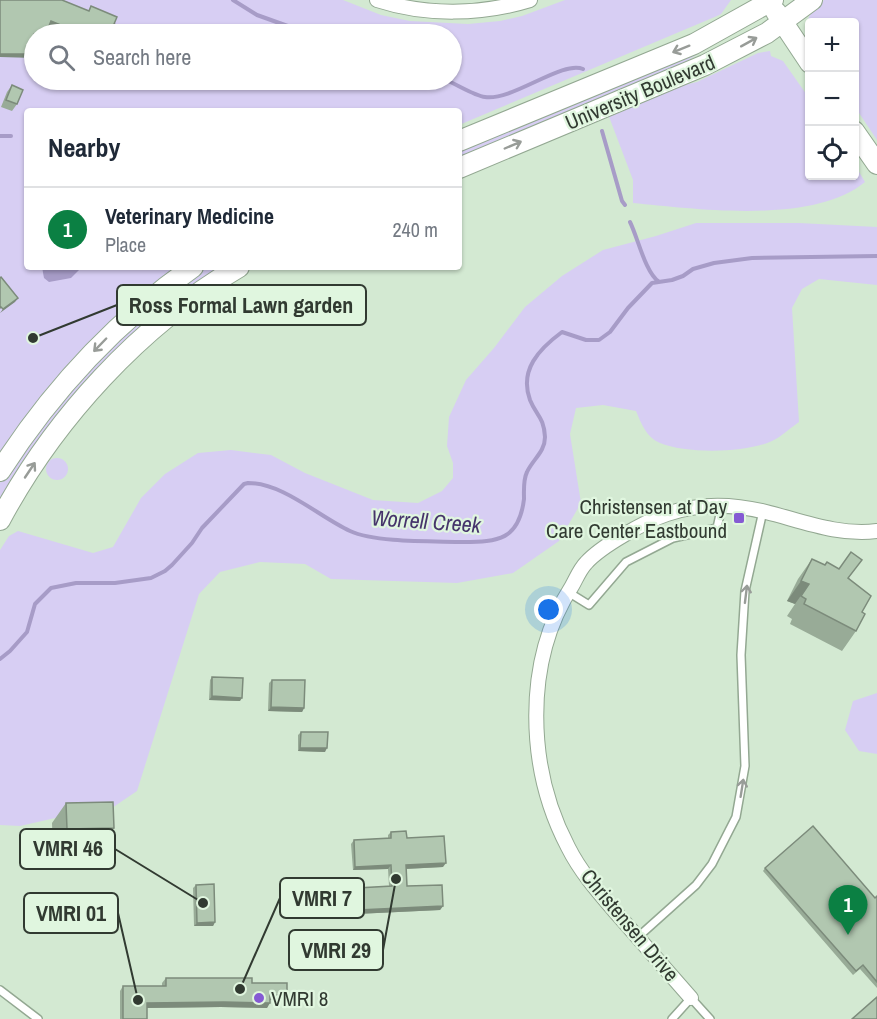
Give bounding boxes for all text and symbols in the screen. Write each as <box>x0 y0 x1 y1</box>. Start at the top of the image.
map controls <box>805 18 859 180</box>
button: + <box>805 18 859 72</box>
search box <box>24 24 462 90</box>
one-way arrow <box>740 36 758 47</box>
icon: search <box>45 41 78 74</box>
text: Search here <box>93 42 191 72</box>
one-way arrow <box>672 44 691 55</box>
street label: University Boulevard <box>561 47 719 137</box>
button: − <box>805 72 859 126</box>
button: locate <box>805 126 859 180</box>
text: Nearby <box>48 130 120 165</box>
one-way arrow <box>503 139 522 150</box>
text: Veterinary Medicine <box>105 201 274 231</box>
text: 1 <box>63 216 72 243</box>
text: 240 m <box>392 216 438 243</box>
text: Place <box>105 231 146 258</box>
callout: Ross Formal Lawn garden <box>117 285 366 325</box>
text: Ross Formal Lawn garden <box>129 290 353 320</box>
one-way arrow <box>93 337 107 352</box>
one-way arrow <box>24 463 36 479</box>
place label: Christensen at Day Care Center Eastbound <box>546 492 727 545</box>
water label: Worrell Creek <box>370 502 483 540</box>
marker: Christensen at Day Care Center Eastbound <box>732 511 746 525</box>
one-way arrow <box>741 584 752 604</box>
your location <box>534 595 563 624</box>
one-way arrow <box>736 779 747 798</box>
callout: VMRI 46 <box>20 829 115 869</box>
text: VMRI 46 <box>33 833 103 863</box>
street label: Christensen Drive <box>574 863 686 987</box>
callout: VMRI 7 <box>280 878 364 918</box>
text: VMRI 7 <box>292 883 352 913</box>
pin: 1 <box>828 886 868 935</box>
callout: VMRI 01 <box>24 893 118 933</box>
text: VMRI 01 <box>36 898 107 928</box>
callout: VMRI 29 <box>289 930 383 970</box>
text: VMRI 29 <box>301 935 371 965</box>
place label: VMRI 8 <box>271 984 328 1013</box>
marker: VMRI 8 <box>252 991 266 1005</box>

